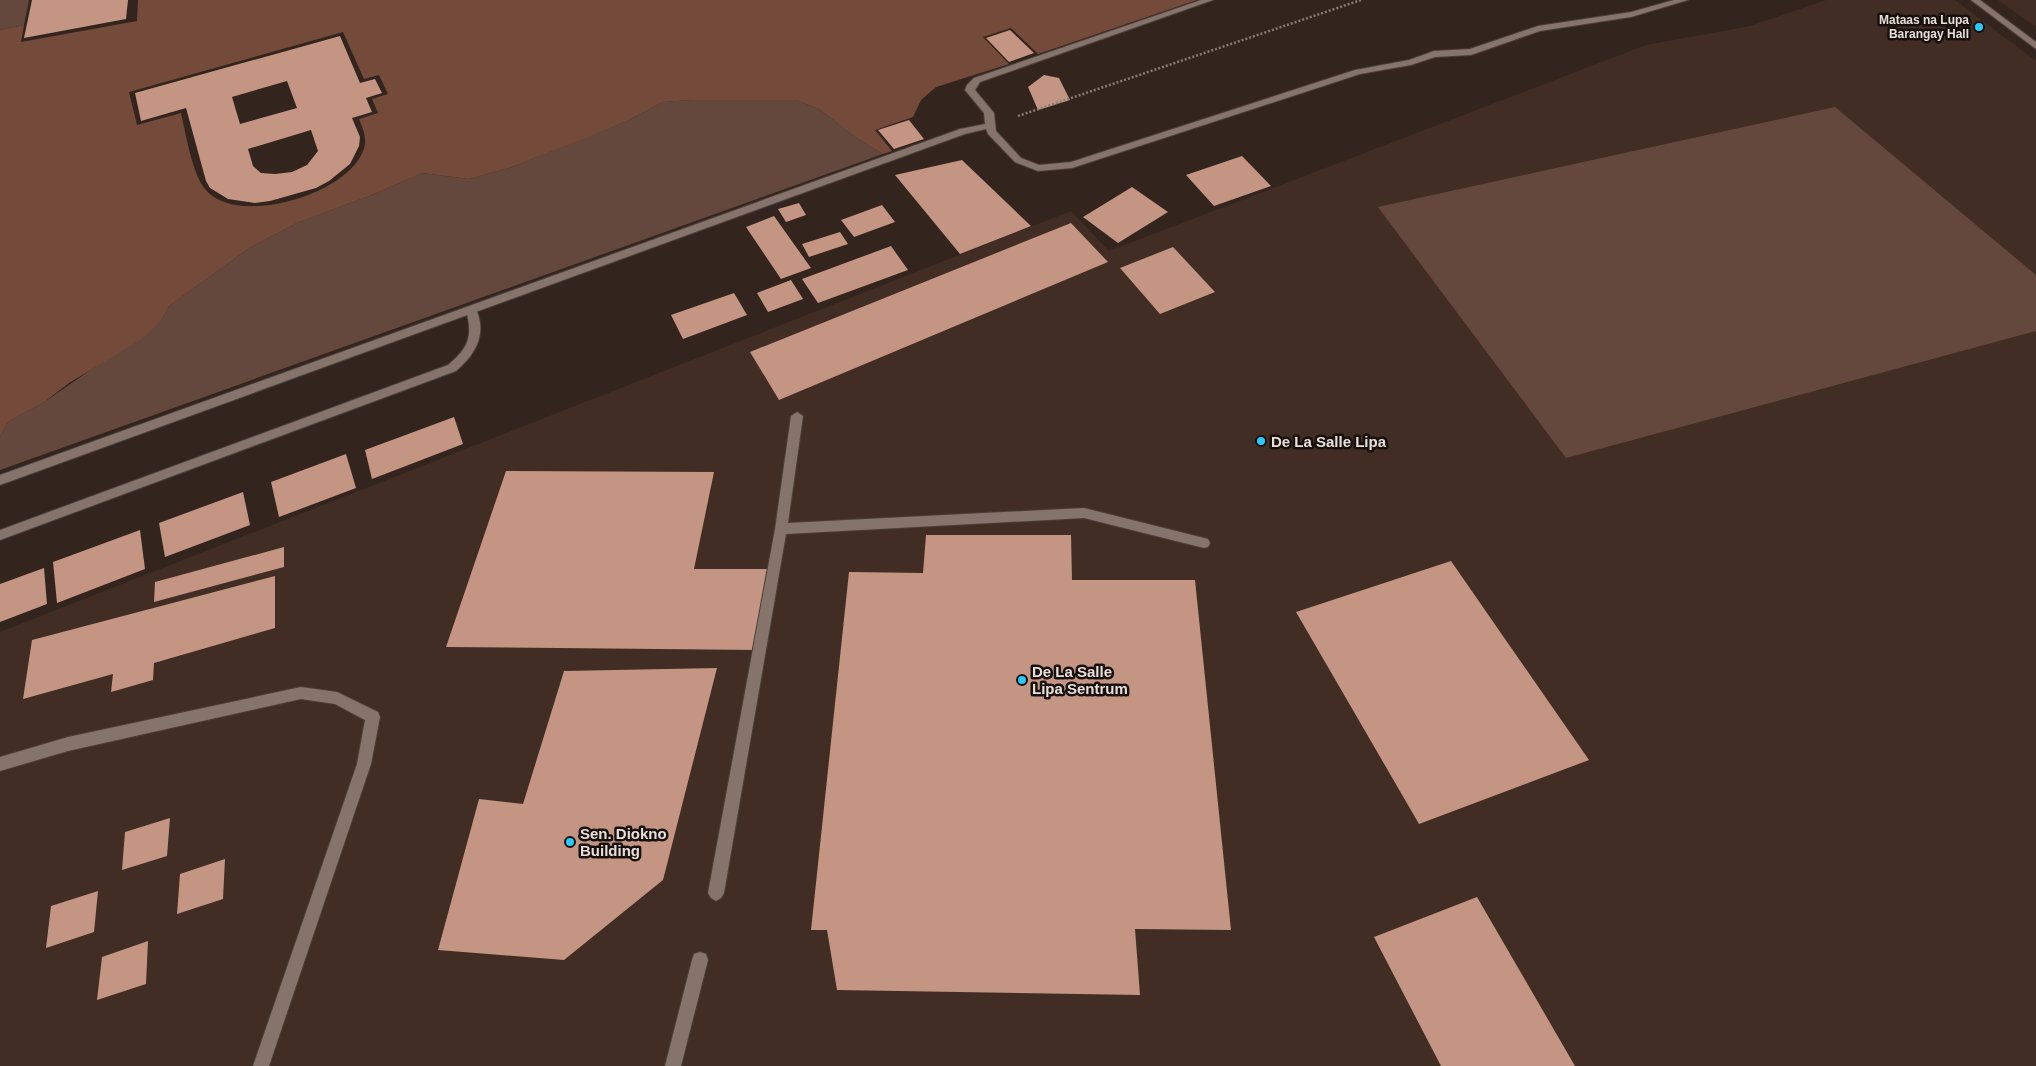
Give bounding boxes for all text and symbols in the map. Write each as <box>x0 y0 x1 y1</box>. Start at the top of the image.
place label: Mataas na Lupa Barangay Hall <box>1879 13 1969 41</box>
marker: Mataas na Lupa Barangay Hall <box>1973 21 1985 33</box>
place label: De La Salle Lipa <box>1271 433 1387 450</box>
marker: De La Salle Lipa <box>1255 435 1267 447</box>
place label: De La Salle Lipa Sentrum <box>1032 663 1128 697</box>
marker: De La Salle Lipa Sentrum <box>1016 674 1028 686</box>
place label: Sen. Diokno Building <box>580 825 667 859</box>
marker: Sen. Diokno Building <box>564 836 576 848</box>

